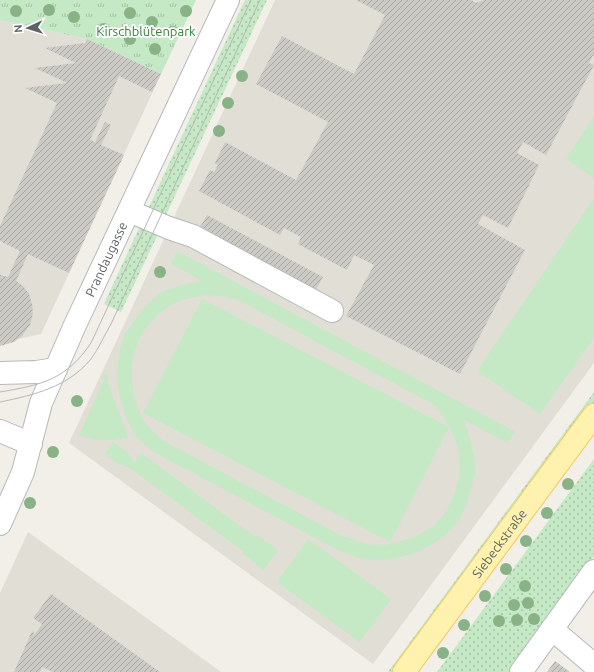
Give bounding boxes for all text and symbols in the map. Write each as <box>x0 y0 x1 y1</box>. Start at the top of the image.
north arrow <box>8 8 48 48</box>
text: N <box>12 24 24 33</box>
park label: Kirschblütenpark <box>96 24 196 38</box>
street label: Prandaugasse <box>82 219 130 299</box>
street label: Siebeckstraße <box>469 506 529 580</box>

